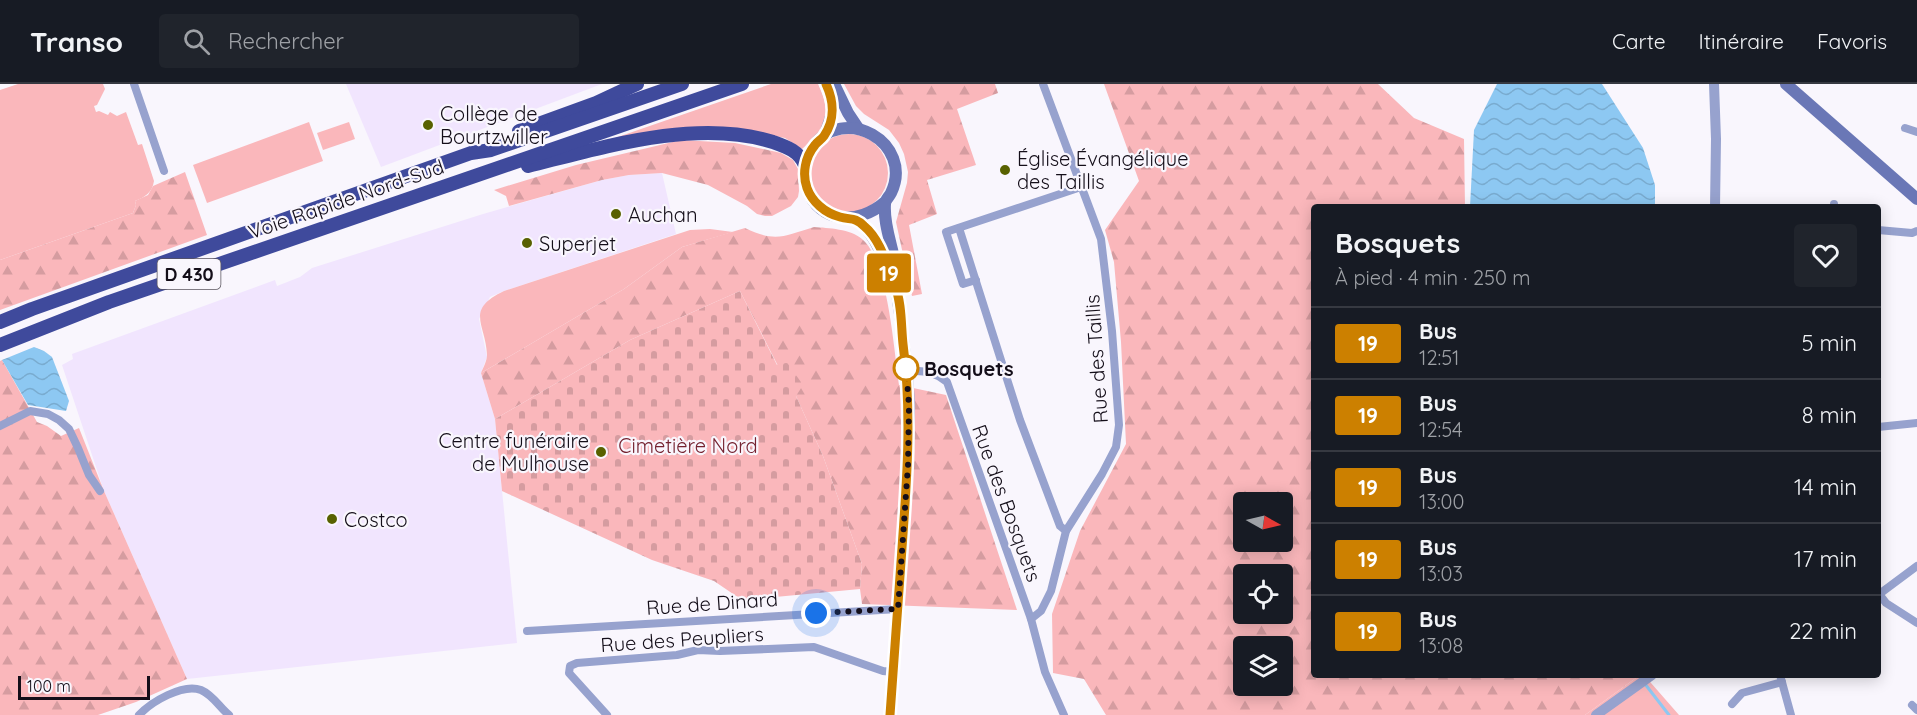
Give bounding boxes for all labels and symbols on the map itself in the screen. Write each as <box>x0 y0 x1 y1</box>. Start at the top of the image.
place label: Collège de Bourtzwiller <box>440 101 548 149</box>
marker: Collège de Bourtzwiller <box>421 118 435 132</box>
place label: Église Évangélique des Taillis <box>1017 146 1189 194</box>
street label: Voie Rapide Nord-Sud <box>245 154 447 244</box>
marker: Église Évangélique des Taillis <box>998 163 1012 177</box>
place label: Auchan <box>628 202 698 227</box>
marker: Auchan <box>609 207 623 221</box>
place label: Superjet <box>539 231 616 256</box>
marker: Superjet <box>520 236 534 250</box>
line badge: 19 <box>862 254 916 292</box>
road number: D 430 <box>158 259 220 289</box>
street label: Rue des Taillis <box>1079 294 1113 424</box>
marker: Bosquets <box>893 355 919 381</box>
place label: Bosquets <box>924 356 1014 381</box>
street label: Rue des Bosquets <box>967 421 1047 585</box>
place label: Centre funéraire de Mulhouse <box>438 428 589 476</box>
park label: Cimetière Nord <box>618 433 758 458</box>
marker: Centre funéraire de Mulhouse <box>594 445 608 459</box>
north arrow <box>1233 492 1293 552</box>
place label: Costco <box>344 507 408 532</box>
marker: Costco <box>325 512 339 526</box>
street label: Rue de Dinard <box>645 586 779 620</box>
your location <box>801 598 831 628</box>
street label: Rue des Peupliers <box>600 621 764 657</box>
scale bar <box>18 673 150 700</box>

